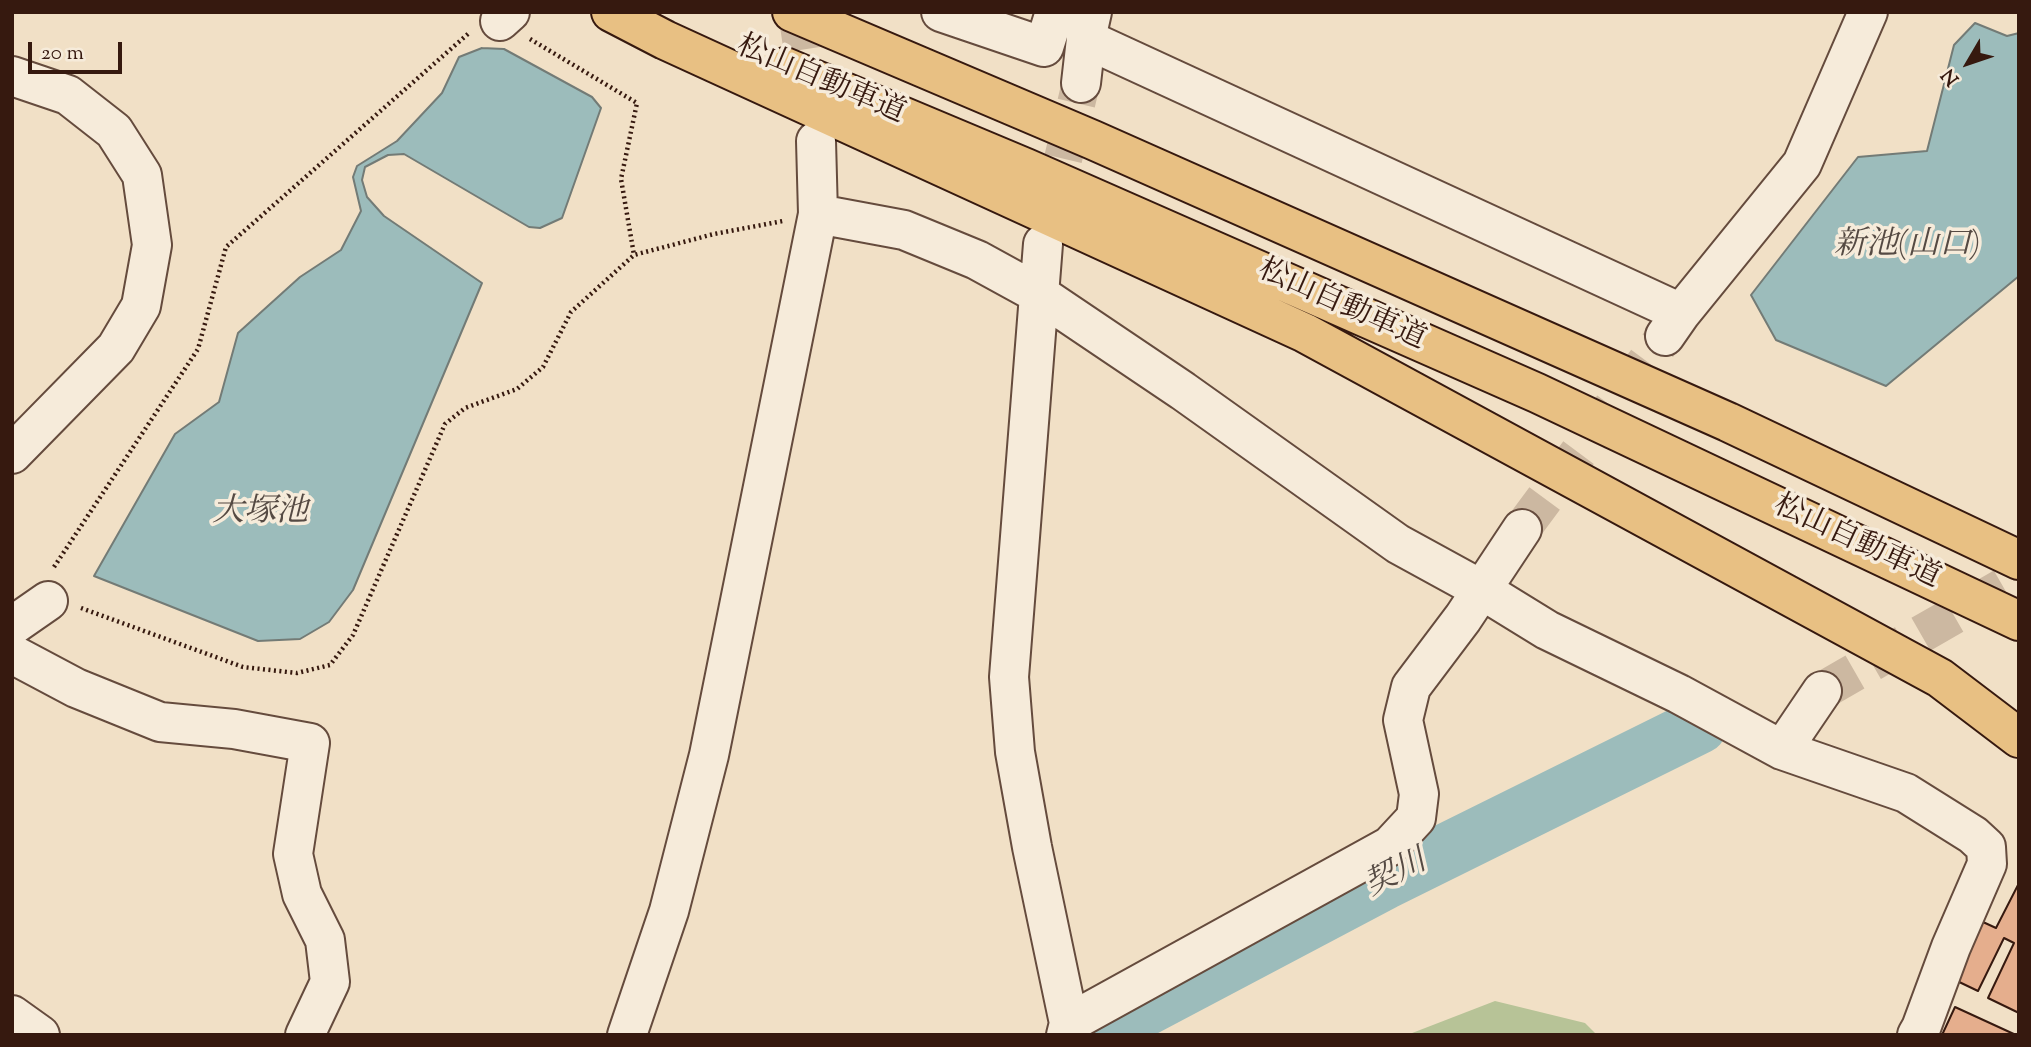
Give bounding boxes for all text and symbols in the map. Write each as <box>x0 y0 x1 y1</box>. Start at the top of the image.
scale bar <box>32 28 126 72</box>
north arrow <box>1933 28 2003 98</box>
street label: 松山自動車道 <box>730 30 910 134</box>
text: 20 m <box>41 39 84 69</box>
text: N <box>1936 62 1967 91</box>
water label: 新池(山口) <box>1834 229 1980 267</box>
street label: 松山自動車道 <box>1251 254 1431 360</box>
street label: 松山自動車道 <box>1767 490 1945 598</box>
water label: 大塚池 <box>212 496 308 534</box>
water label: 契川 <box>1360 844 1434 908</box>

